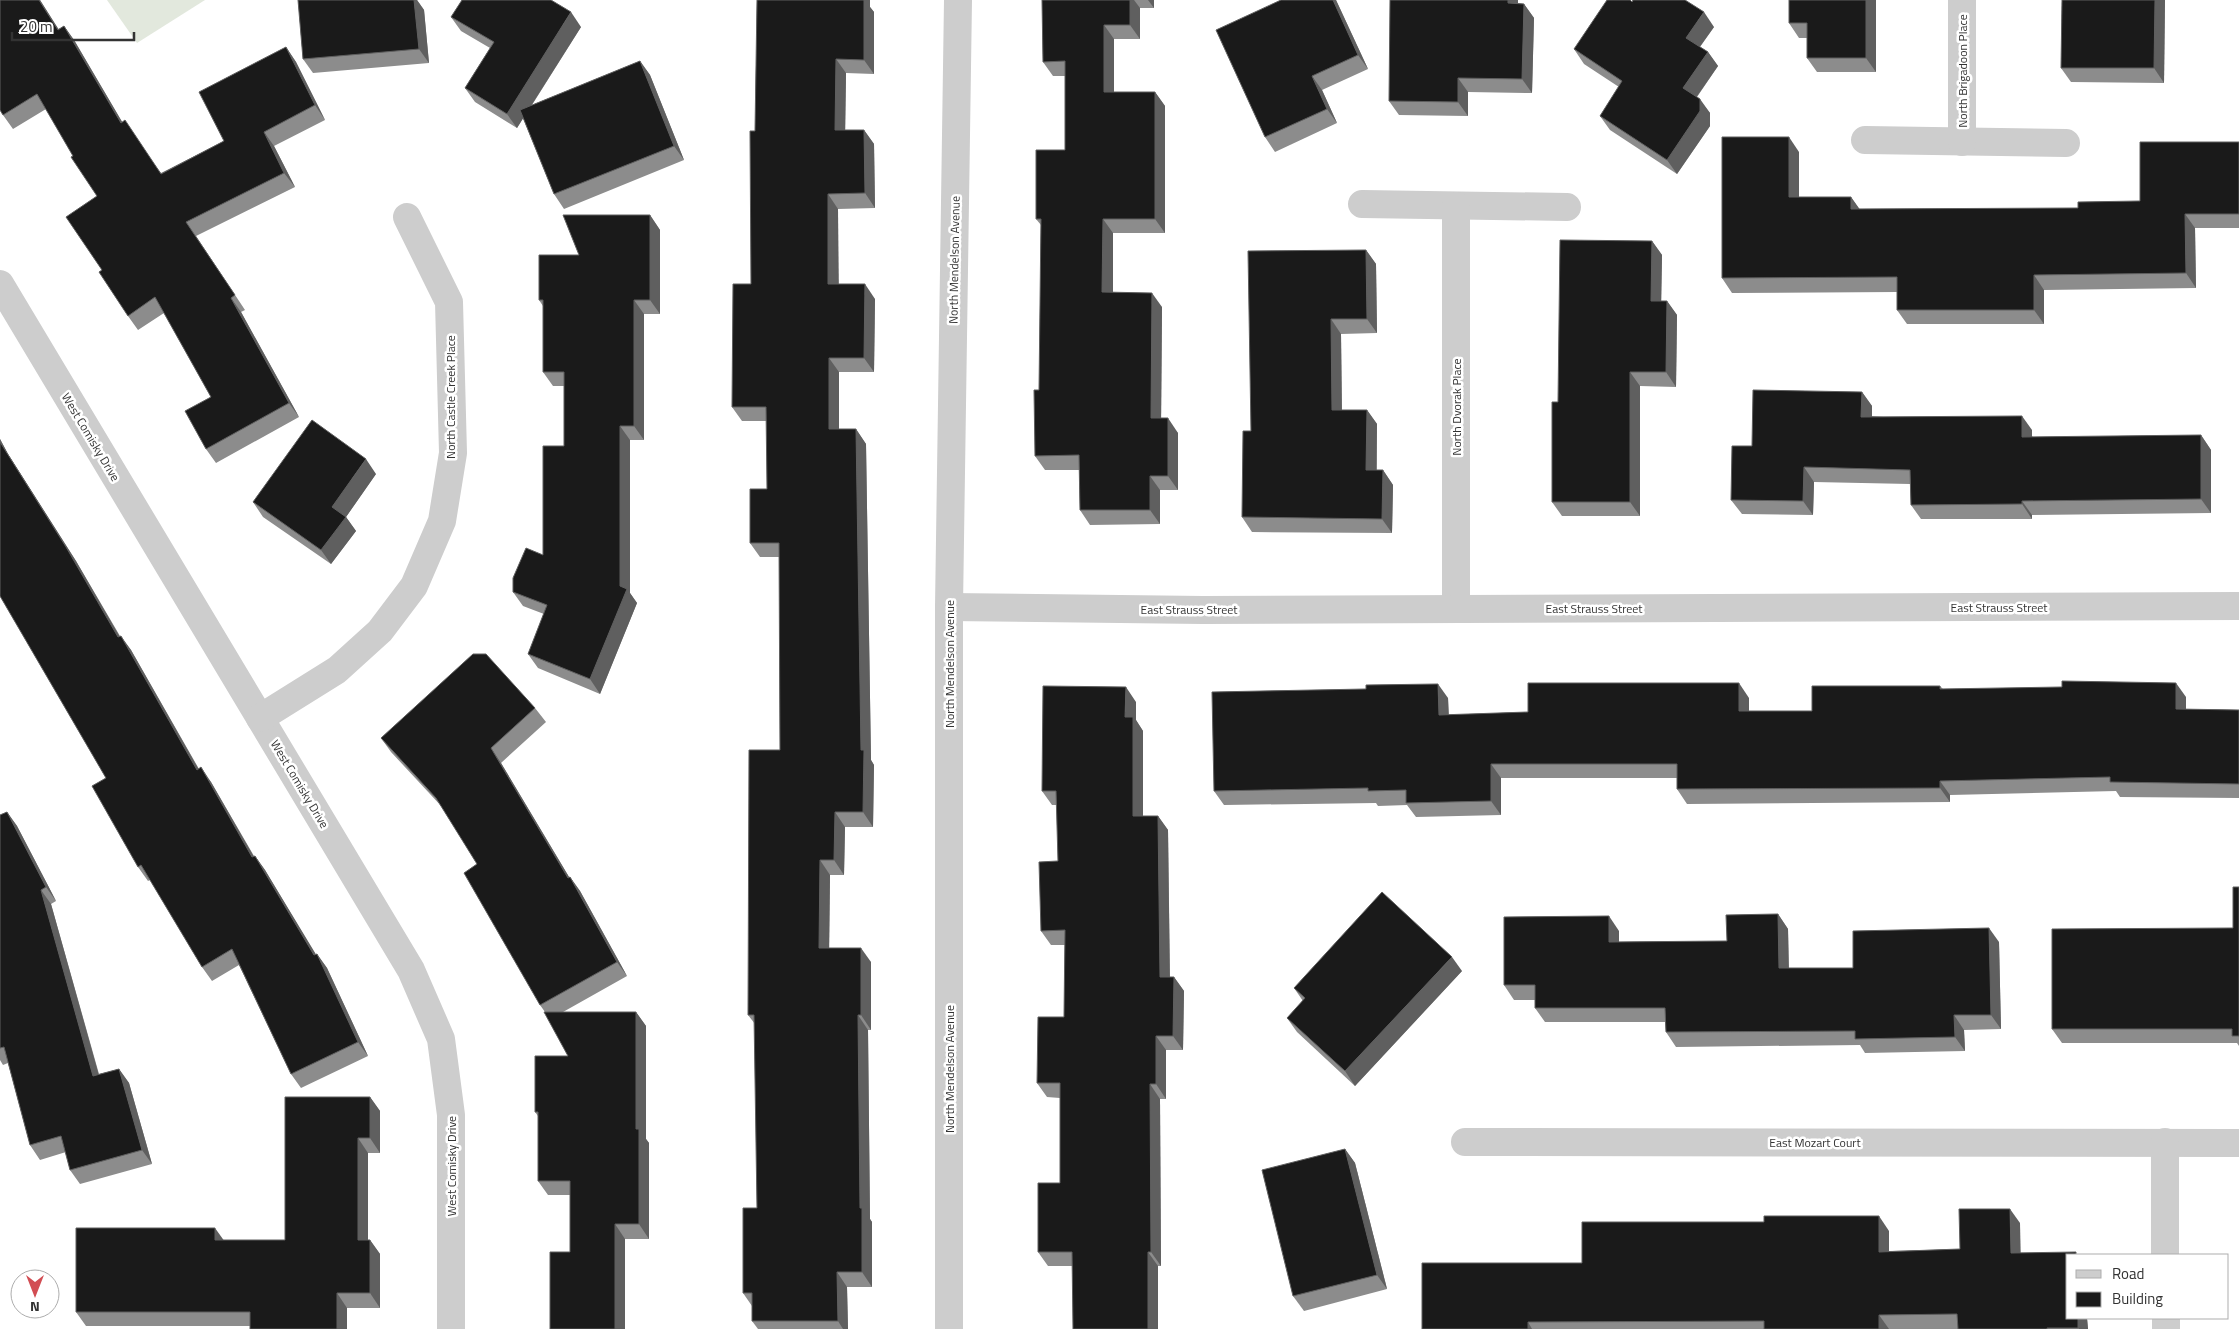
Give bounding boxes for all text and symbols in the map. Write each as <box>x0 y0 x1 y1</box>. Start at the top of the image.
scale bar <box>12 10 135 42</box>
street label: North Brigadoon Place <box>1953 14 1972 128</box>
text: 20 m <box>20 15 53 38</box>
street label: North Mendelson Avenue <box>943 196 965 324</box>
street label: North Castle Creek Place <box>441 335 460 459</box>
street label: North Dvorak Place <box>1447 358 1466 456</box>
street label: West Comisky Drive <box>57 389 125 485</box>
street label: East Strauss Street <box>1951 598 2048 617</box>
street label: East Strauss Street <box>1546 599 1643 618</box>
street label: North Mendelson Avenue <box>940 600 959 728</box>
street label: East Strauss Street <box>1141 600 1238 619</box>
street label: West Comisky Drive <box>266 736 334 832</box>
street label: North Mendelson Avenue <box>940 1005 959 1133</box>
street label: West Comisky Drive <box>442 1116 461 1216</box>
street label: East Mozart Court <box>1769 1133 1861 1152</box>
legend <box>2066 1254 2229 1319</box>
text: Road <box>2112 1262 2144 1285</box>
north arrow <box>10 1269 60 1319</box>
text: Building <box>2112 1287 2163 1310</box>
text: N <box>30 1297 40 1318</box>

